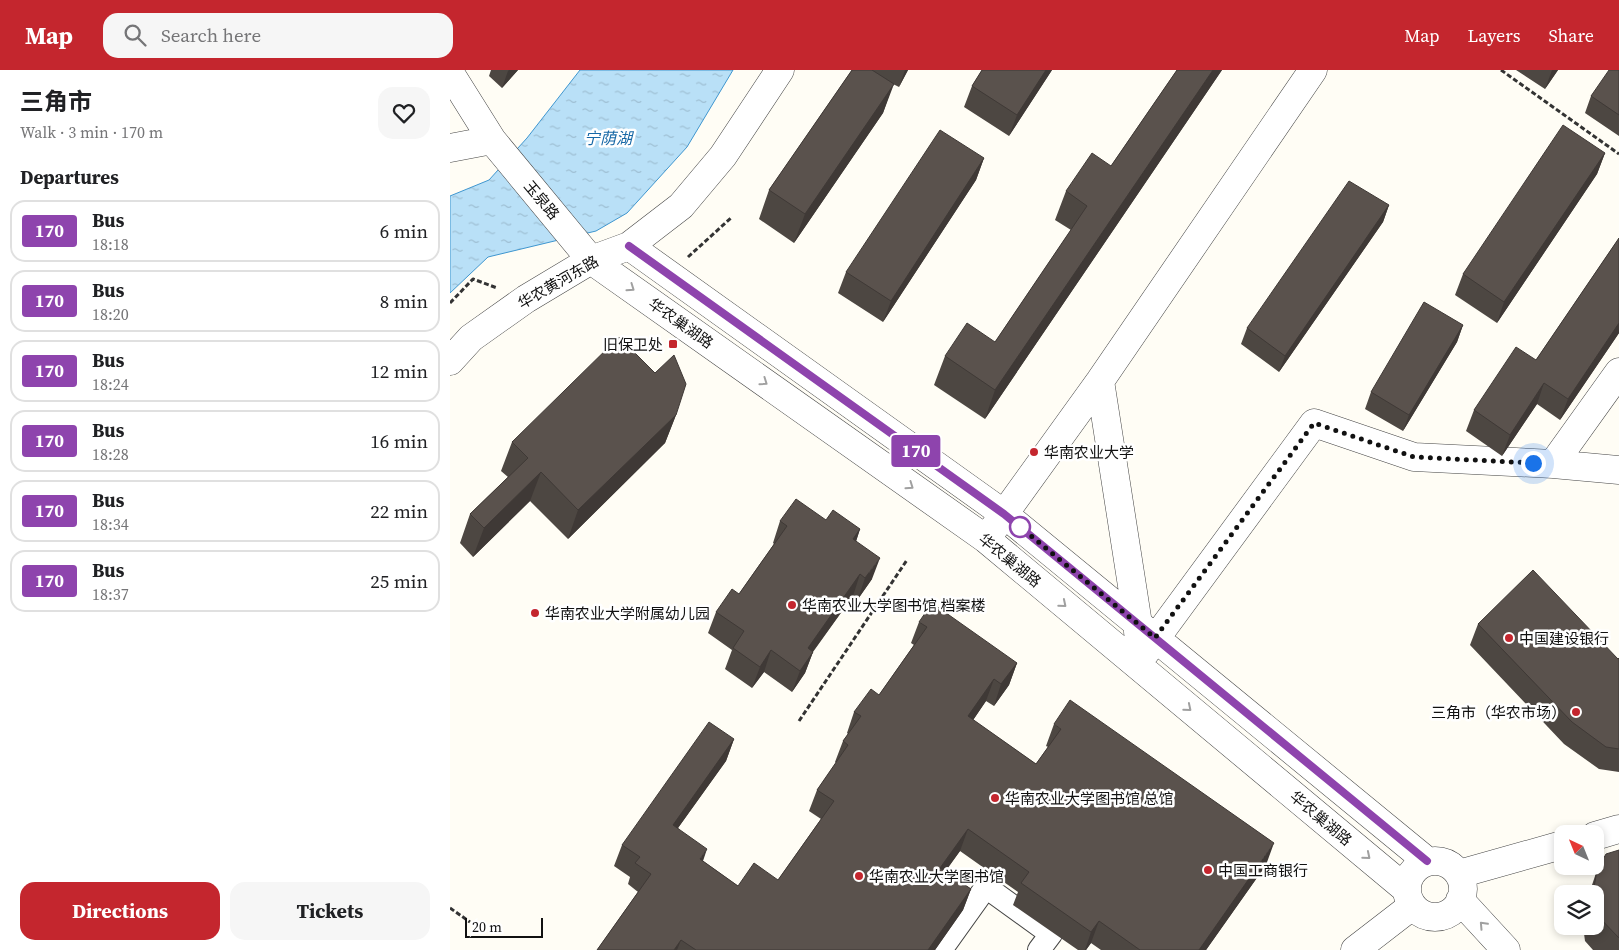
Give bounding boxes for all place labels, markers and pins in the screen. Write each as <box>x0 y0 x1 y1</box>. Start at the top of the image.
place label: 旧保卫处 <box>603 334 663 355</box>
marker: 旧保卫处 <box>667 338 679 350</box>
place label: 华南农业大学 <box>1044 442 1134 463</box>
marker: 华南农业大学 <box>1028 446 1040 458</box>
unlabelled marker <box>1009 516 1031 538</box>
place label: 华南农业大学图书馆 档案楼 <box>802 595 986 616</box>
marker: 华南农业大学图书馆 档案楼 <box>786 599 798 611</box>
place label: 华南农业大学附属幼儿园 <box>545 603 710 624</box>
marker: 华南农业大学附属幼儿园 <box>529 607 541 619</box>
place label: 中国建设银行 <box>1519 628 1609 649</box>
marker: 中国建设银行 <box>1503 632 1515 644</box>
place label: 三角市（华农市场） <box>1431 702 1566 723</box>
marker: 三角市（华农市场） <box>1570 706 1582 718</box>
place label: 华南农业大学图书馆 总馆 <box>1005 788 1174 809</box>
marker: 华南农业大学图书馆 总馆 <box>989 792 1001 804</box>
place label: 中国工商银行 <box>1218 860 1308 881</box>
marker: 中国工商银行 <box>1202 864 1214 876</box>
place label: 华南农业大学图书馆 <box>869 866 1004 887</box>
marker: 华南农业大学图书馆 <box>853 870 865 882</box>

